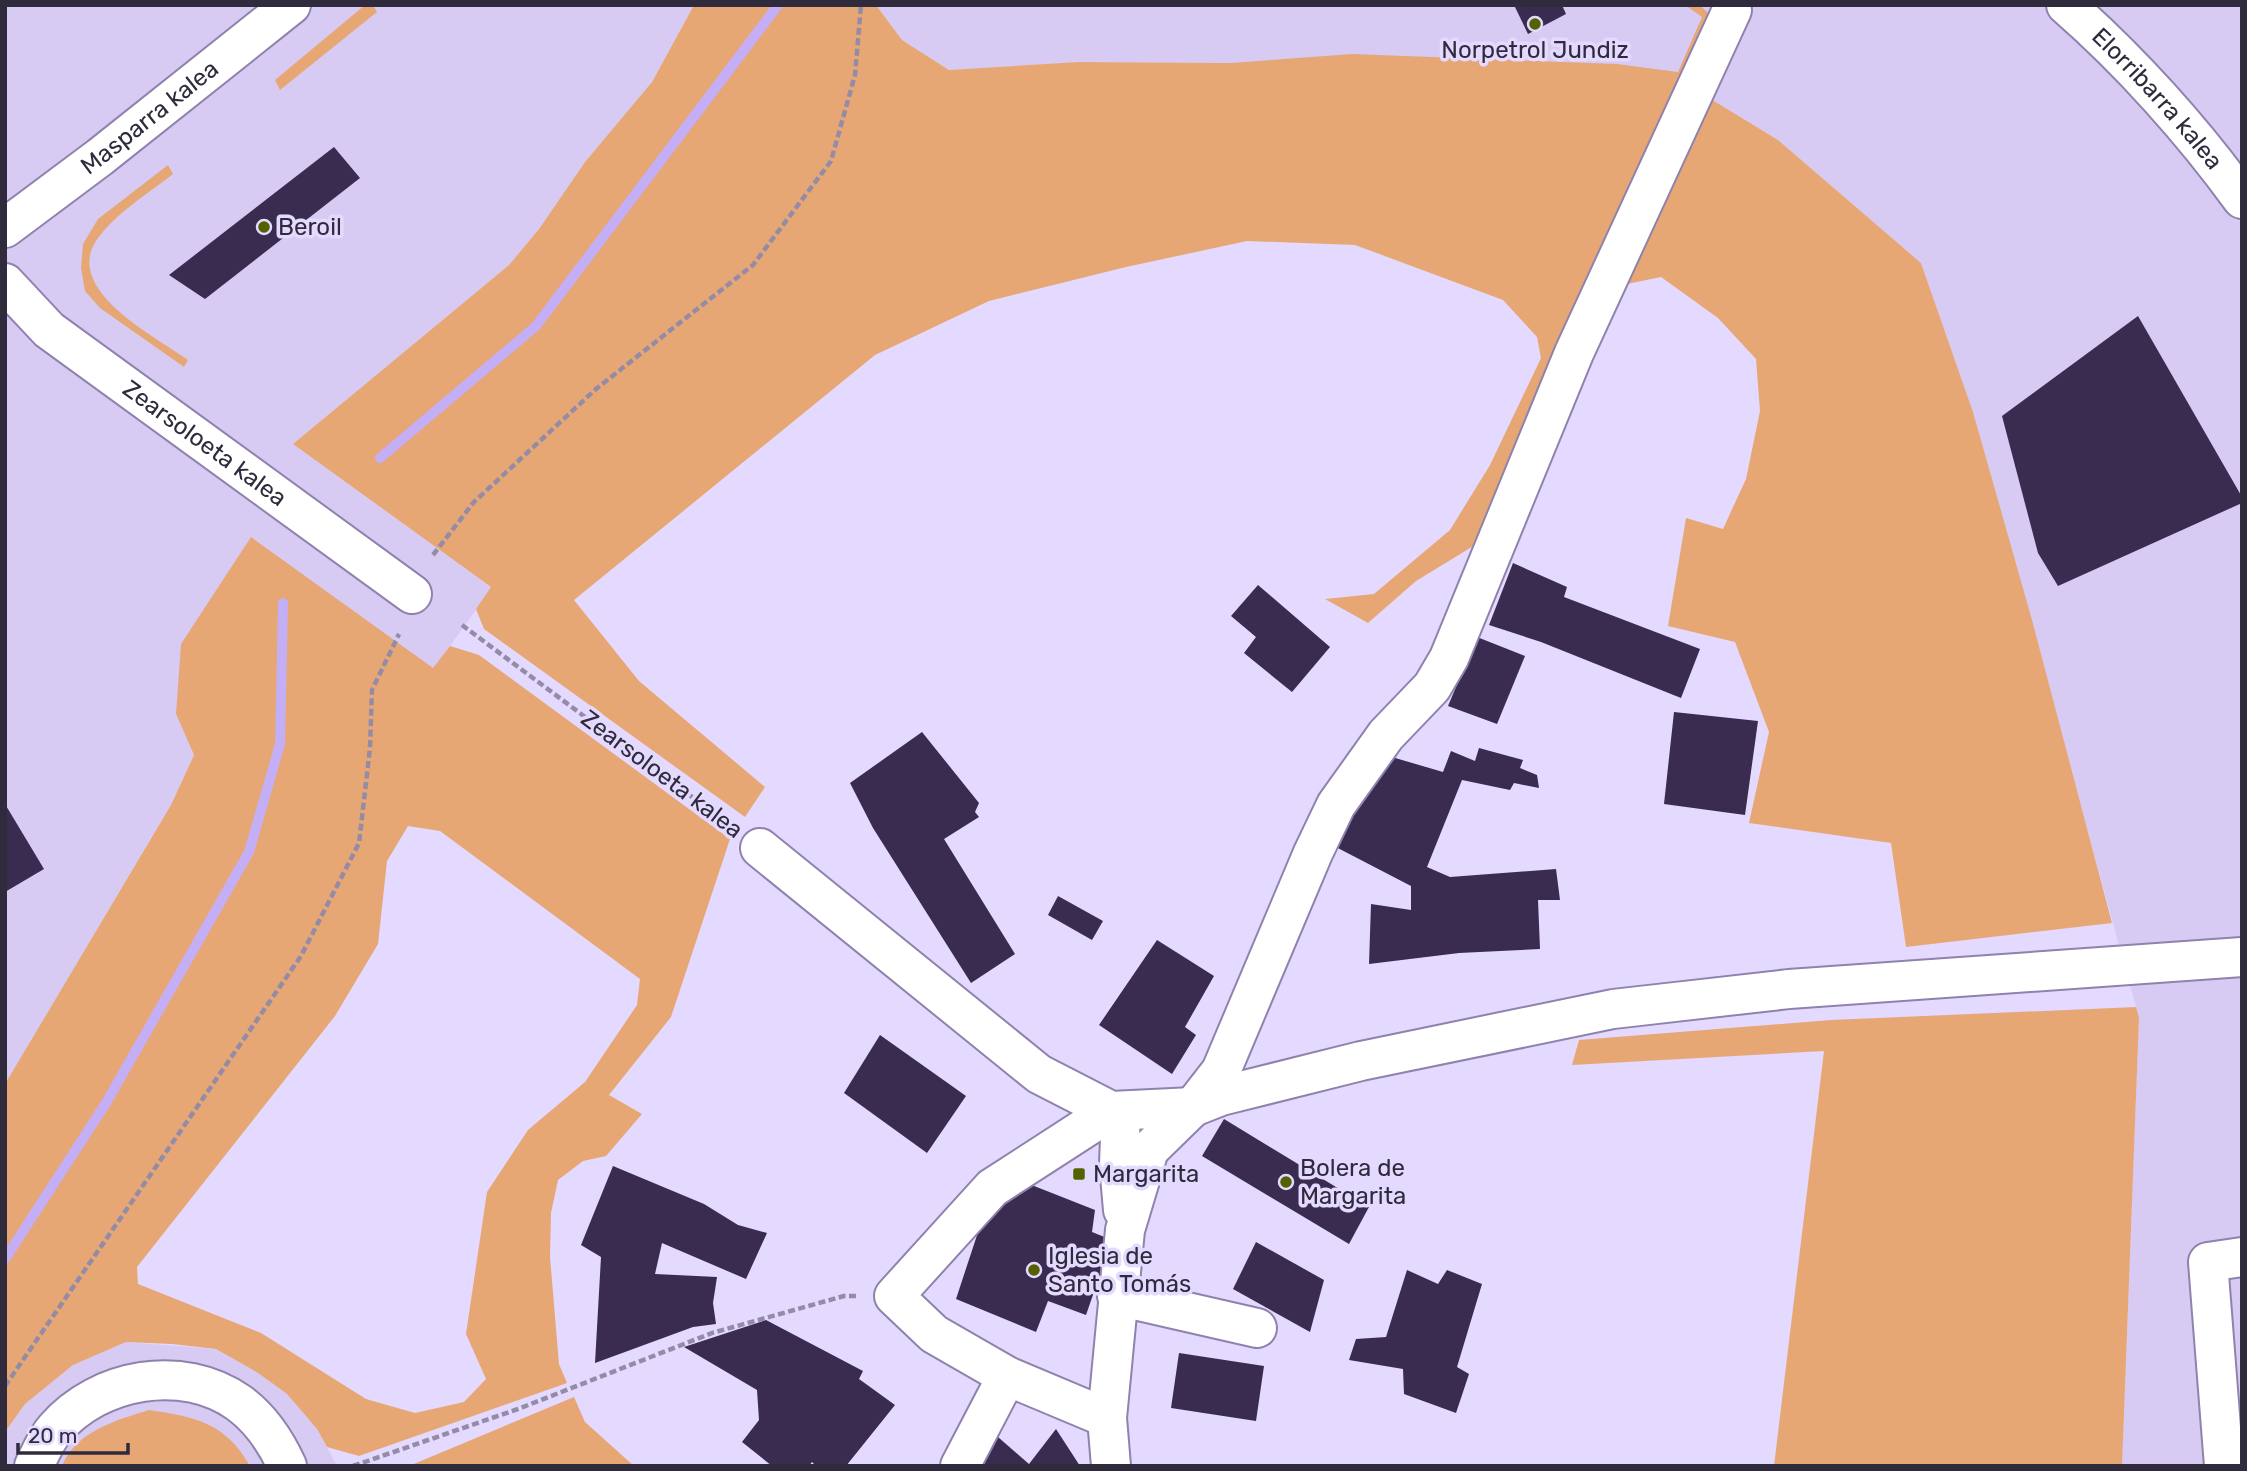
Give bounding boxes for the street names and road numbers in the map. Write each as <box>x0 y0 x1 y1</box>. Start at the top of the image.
street label: Elorribarra kalea <box>2086 22 2228 175</box>
street label: Masparra kalea <box>75 54 224 180</box>
street label: Zearsoloeta kalea <box>118 375 292 512</box>
street label: Zearsoloeta kalea <box>576 704 748 844</box>

